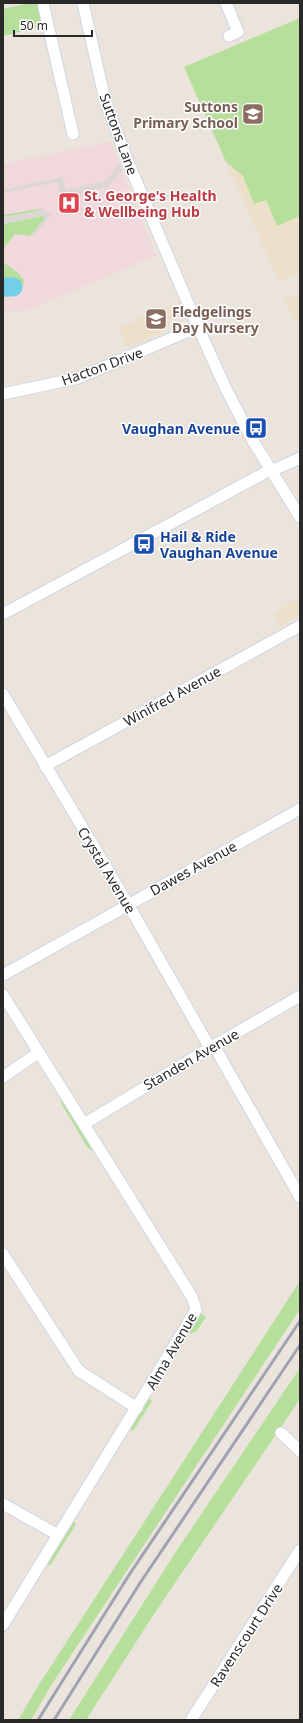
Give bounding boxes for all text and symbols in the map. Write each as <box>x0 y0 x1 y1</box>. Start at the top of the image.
scale bar <box>14 12 92 38</box>
text: 50 m <box>20 17 48 34</box>
street label: Suttons Lane <box>95 91 143 178</box>
place label: Suttons Primary School <box>133 97 238 132</box>
school or university icon: Suttons Primary School <box>240 101 266 127</box>
place label: St. George's Health & Wellbeing Hub <box>84 186 217 221</box>
hospital icon: St. George's Health & Wellbeing Hub <box>56 190 82 216</box>
place label: Fledgelings Day Nursery <box>172 302 259 337</box>
school or university icon: Fledgelings Day Nursery <box>143 306 169 332</box>
street label: Hacton Drive <box>59 342 145 390</box>
bus stop icon: Vaughan Avenue <box>243 415 269 441</box>
place label: Vaughan Avenue <box>122 419 240 438</box>
place label: Hail & Ride Vaughan Avenue <box>160 527 278 562</box>
bus stop icon: Hail & Ride Vaughan Avenue <box>131 531 157 557</box>
street label: Winifred Avenue <box>120 661 224 731</box>
street label: Crystal Avenue <box>74 823 140 917</box>
street label: Dawes Avenue <box>146 836 240 900</box>
street label: Standen Avenue <box>140 1024 242 1094</box>
street label: Alma Avenue <box>141 1309 201 1393</box>
street label: Ravenscourt Drive <box>205 1579 287 1690</box>

